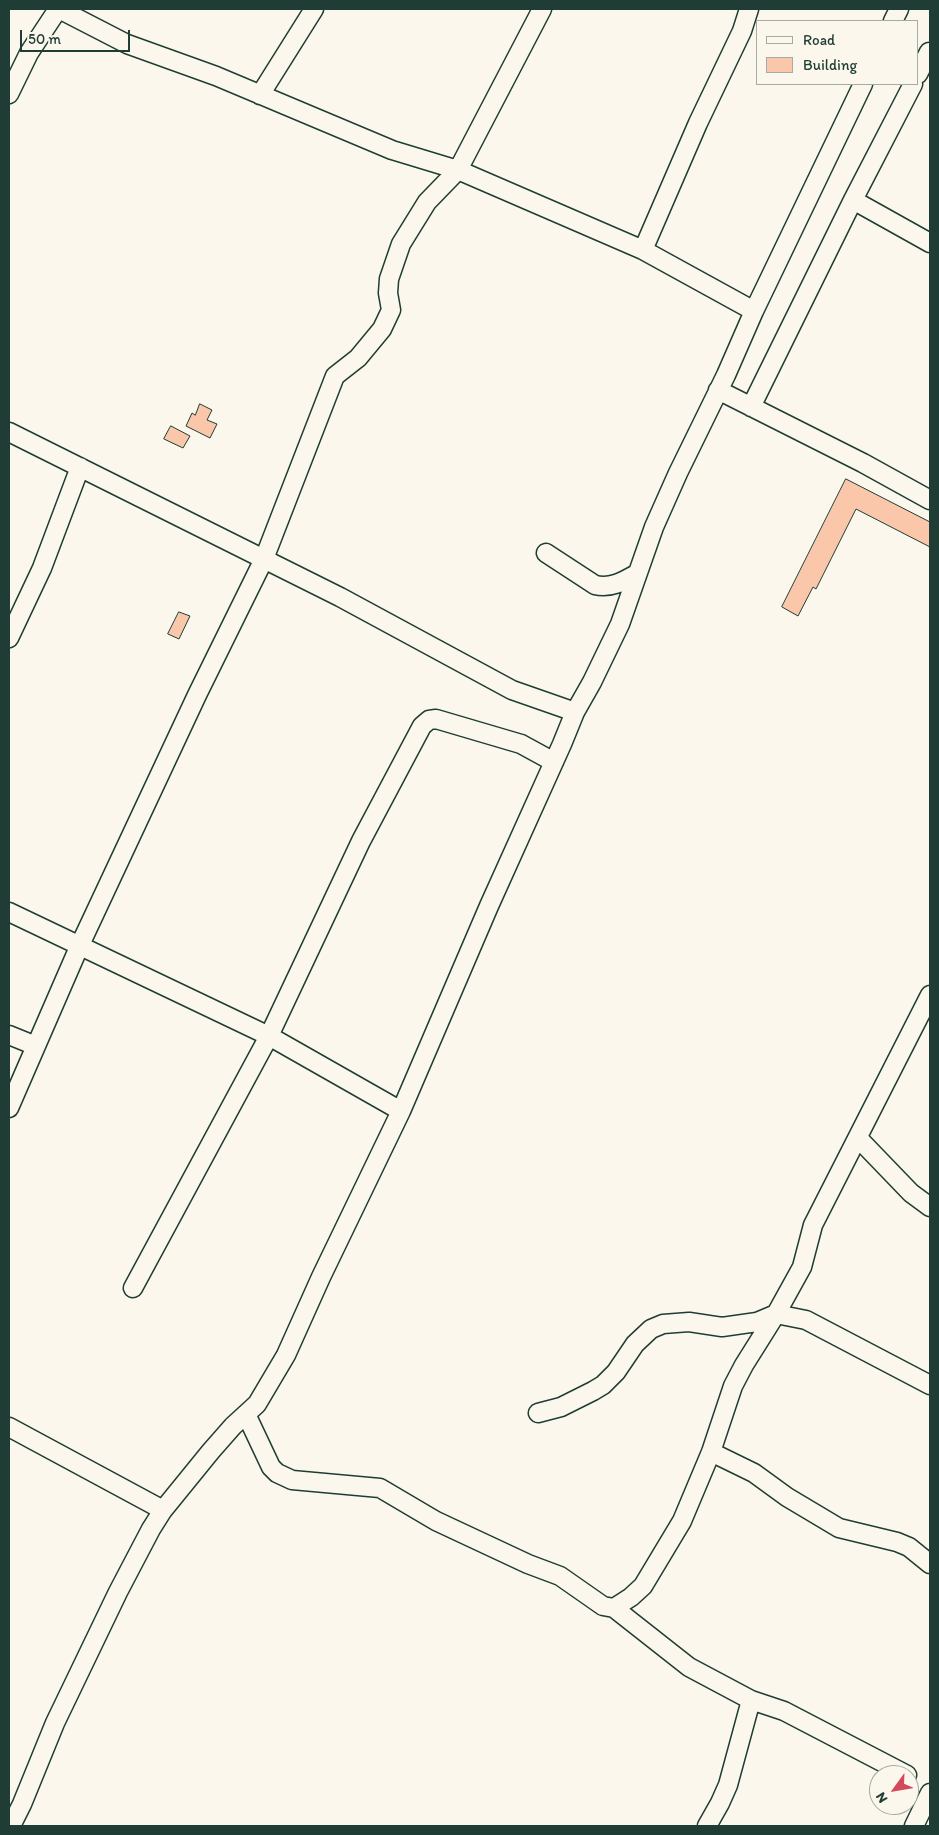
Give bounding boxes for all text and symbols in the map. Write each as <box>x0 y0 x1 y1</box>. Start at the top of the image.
scale bar <box>22 20 132 52</box>
legend <box>756 20 919 85</box>
text: 50 m <box>28 30 61 48</box>
text: Road <box>803 31 835 49</box>
text: Building <box>803 56 857 74</box>
north arrow <box>869 1765 919 1815</box>
text: N <box>872 1789 891 1806</box>

